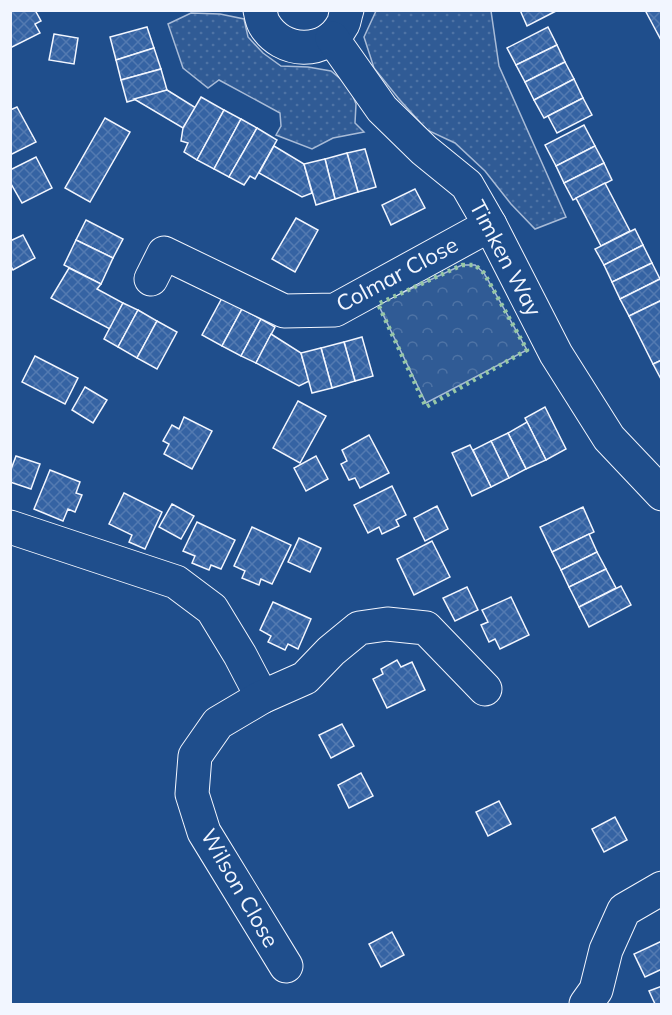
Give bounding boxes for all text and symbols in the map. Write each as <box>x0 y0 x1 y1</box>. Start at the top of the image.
street label: Timken Way <box>464 195 548 321</box>
street label: Colmar Close <box>331 230 463 318</box>
street label: Wilson Close <box>195 824 285 952</box>

